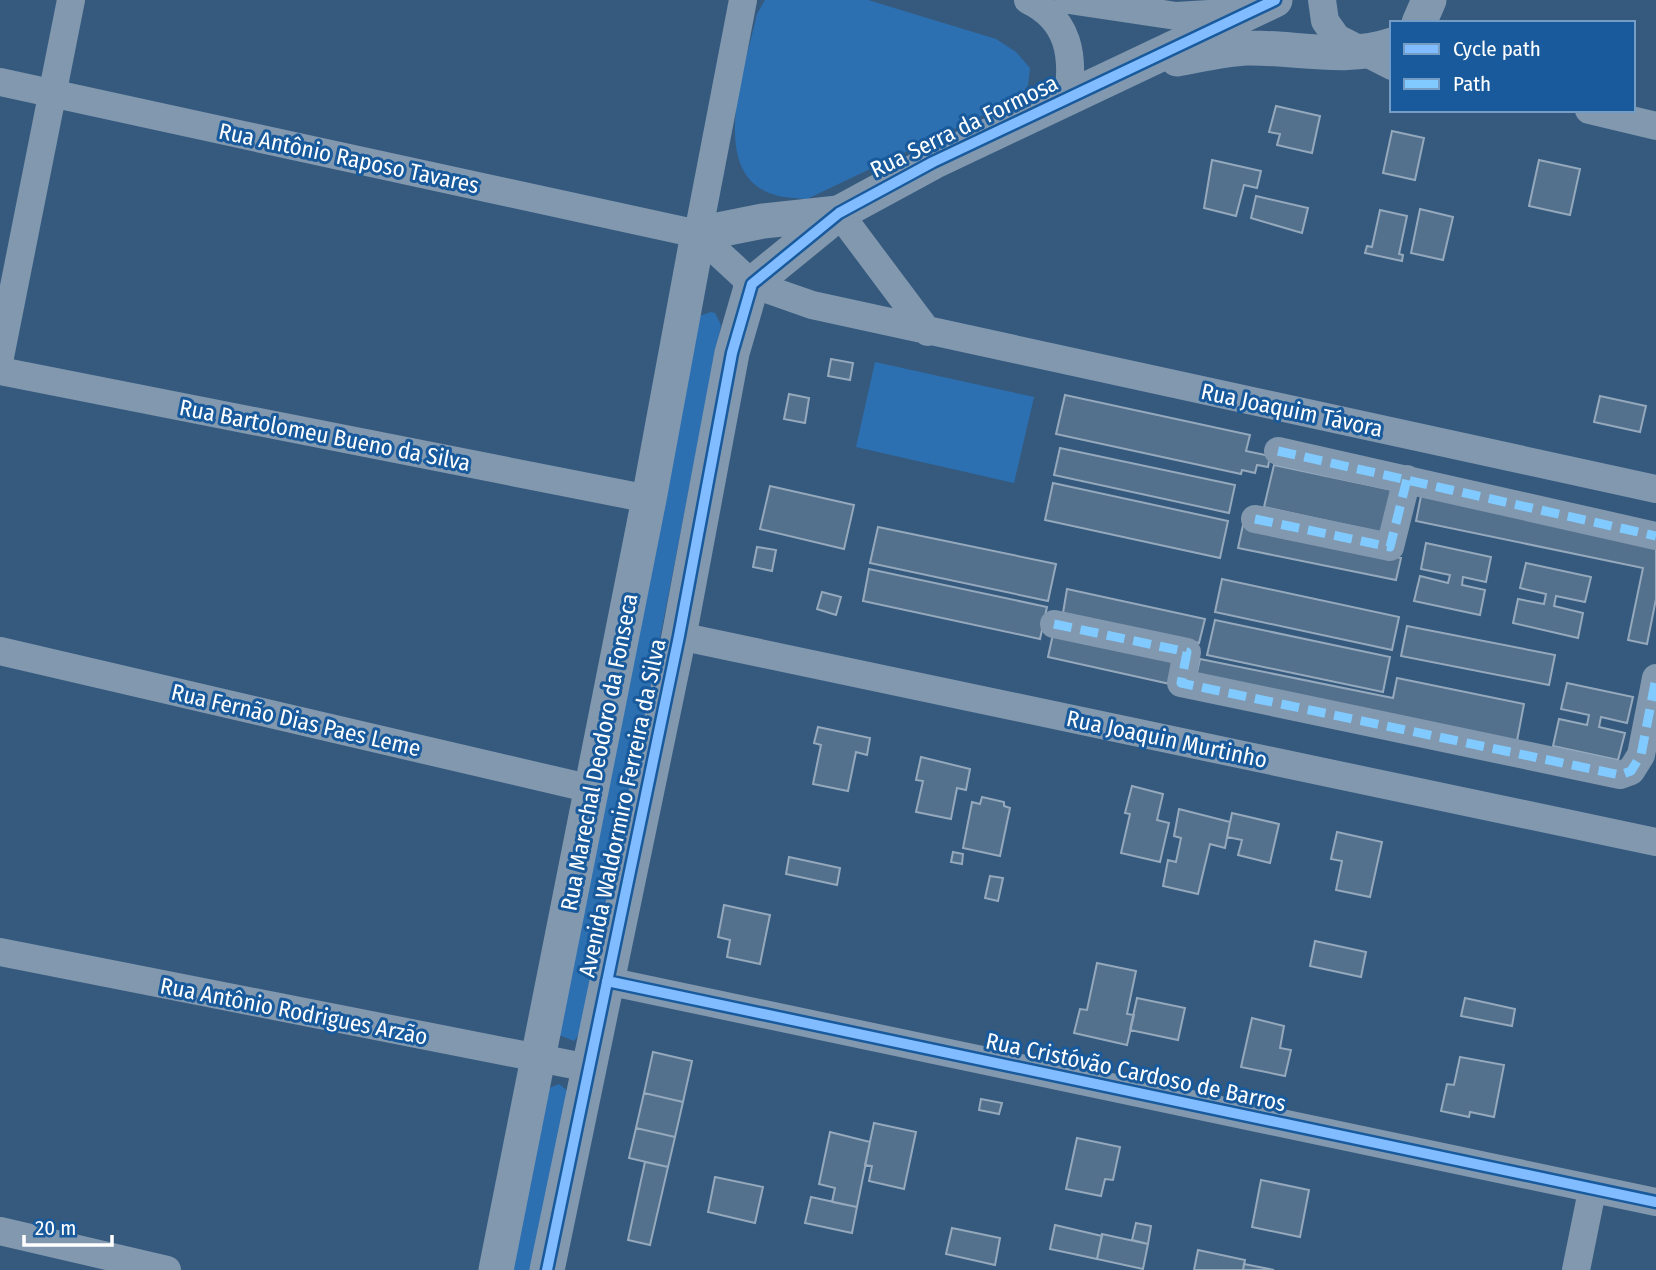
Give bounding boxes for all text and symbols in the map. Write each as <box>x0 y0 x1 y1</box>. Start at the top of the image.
legend <box>1390 21 1635 112</box>
text: Cycle path <box>1453 36 1541 62</box>
street label: Rua Serra da Formosa <box>866 68 1062 184</box>
text: Path <box>1453 71 1491 97</box>
street label: Rua Antônio Raposo Tavares <box>216 117 482 199</box>
street label: Rua Joaquim Távora <box>1199 377 1385 443</box>
street label: Rua Bartolomeu Bueno da Silva <box>177 393 473 477</box>
street label: Rua Marechal Deodoro da Fonseca <box>554 591 644 913</box>
street label: Avenida Waldormiro Ferreira da Silva <box>572 636 672 980</box>
street label: Rua Fernão Dias Paes Leme <box>169 678 423 762</box>
street label: Rua Joaquin Murtinho <box>1064 704 1270 774</box>
street label: Rua Antônio Rodrigues Arzão <box>158 971 430 1051</box>
street label: Rua Cristóvão Cardoso de Barros <box>983 1026 1289 1118</box>
scale bar <box>24 1204 112 1248</box>
text: 20 m <box>35 1215 76 1241</box>

